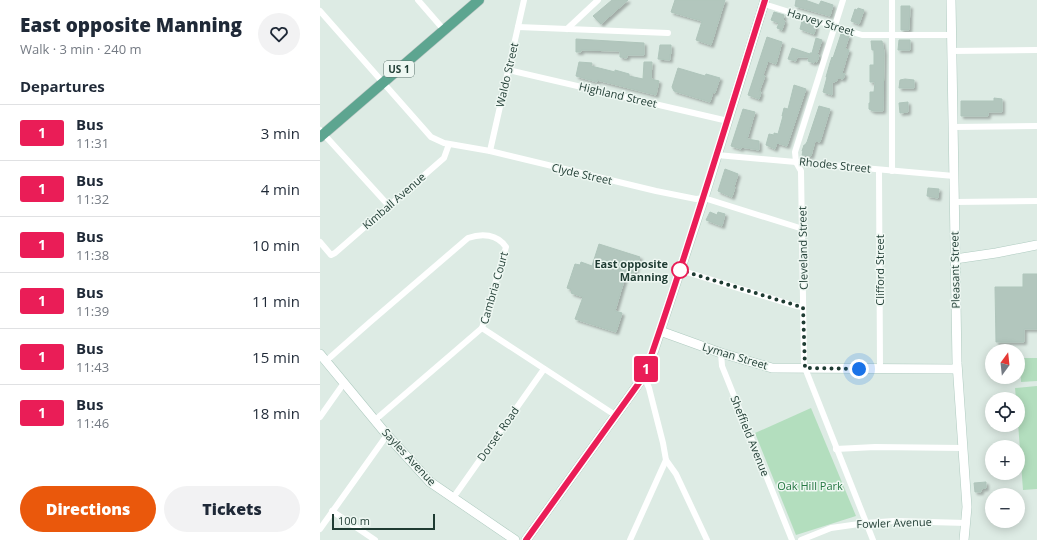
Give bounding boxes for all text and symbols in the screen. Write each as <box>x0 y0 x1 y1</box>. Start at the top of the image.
street label: Harvey Street <box>786 4 857 39</box>
text: East opposite Manning <box>20 12 242 38</box>
button: heart <box>258 13 300 55</box>
text: Walk · 3 min · 240 m <box>20 40 142 58</box>
street label: Waldo Street <box>492 41 521 109</box>
road number: US 1 <box>384 61 414 77</box>
text: Departures <box>20 76 105 96</box>
street label: Highland Street <box>578 78 659 111</box>
text: Bus <box>76 114 103 134</box>
text: 1 <box>38 123 46 142</box>
text: 3 min <box>261 123 300 143</box>
text: 11:31 <box>76 134 109 152</box>
street label: Rhodes Street <box>799 153 872 176</box>
street label: Clyde Street <box>550 159 614 188</box>
street label: Kimball Avenue <box>359 169 428 232</box>
text: Bus <box>76 170 103 190</box>
text: 1 <box>38 179 46 198</box>
text: 4 min <box>261 179 300 199</box>
text: 11:32 <box>76 190 109 208</box>
street label: Cleveland Street <box>794 206 811 290</box>
text: Bus <box>76 226 103 246</box>
street label: Pleasant Street <box>946 231 963 309</box>
street label: Clifford Street <box>872 234 887 306</box>
text: 1 <box>38 235 46 254</box>
text: 10 min <box>252 235 300 255</box>
text: 11:38 <box>76 246 109 264</box>
street label: Cambria Court <box>476 250 511 326</box>
place label: East opposite Manning <box>594 256 669 284</box>
marker: East opposite Manning <box>671 261 689 279</box>
text: Bus <box>76 282 103 302</box>
text: 1 <box>38 291 46 310</box>
text: 11 min <box>252 291 300 311</box>
text: 11:39 <box>76 302 109 320</box>
text: Bus <box>76 338 103 358</box>
street label: Lyman Street <box>700 338 770 373</box>
north arrow <box>985 344 1025 384</box>
map controls <box>985 344 1025 528</box>
text: 1 <box>38 347 46 366</box>
text: 15 min <box>252 347 300 367</box>
line badge: 1 <box>633 356 659 382</box>
text: 11:43 <box>76 358 109 376</box>
text: 1 <box>642 359 650 378</box>
your location <box>849 359 869 379</box>
button: locate <box>985 392 1025 432</box>
street label: Sheffield Avenue <box>727 393 774 478</box>
text: Bus <box>76 394 103 414</box>
text: 1 <box>38 403 46 422</box>
text: 18 min <box>252 403 300 423</box>
street label: Dorset Road <box>473 403 522 464</box>
text: 11:46 <box>76 414 109 432</box>
street label: Sayles Avenue <box>379 425 440 488</box>
button: + <box>985 440 1025 480</box>
park label: Oak Hill Park <box>777 478 843 493</box>
button: Directions <box>20 486 156 532</box>
button: Tickets <box>164 486 300 532</box>
button: − <box>985 488 1025 528</box>
scale bar <box>332 512 435 531</box>
text: 100 m <box>338 513 370 528</box>
street label: Fowler Avenue <box>856 514 932 531</box>

